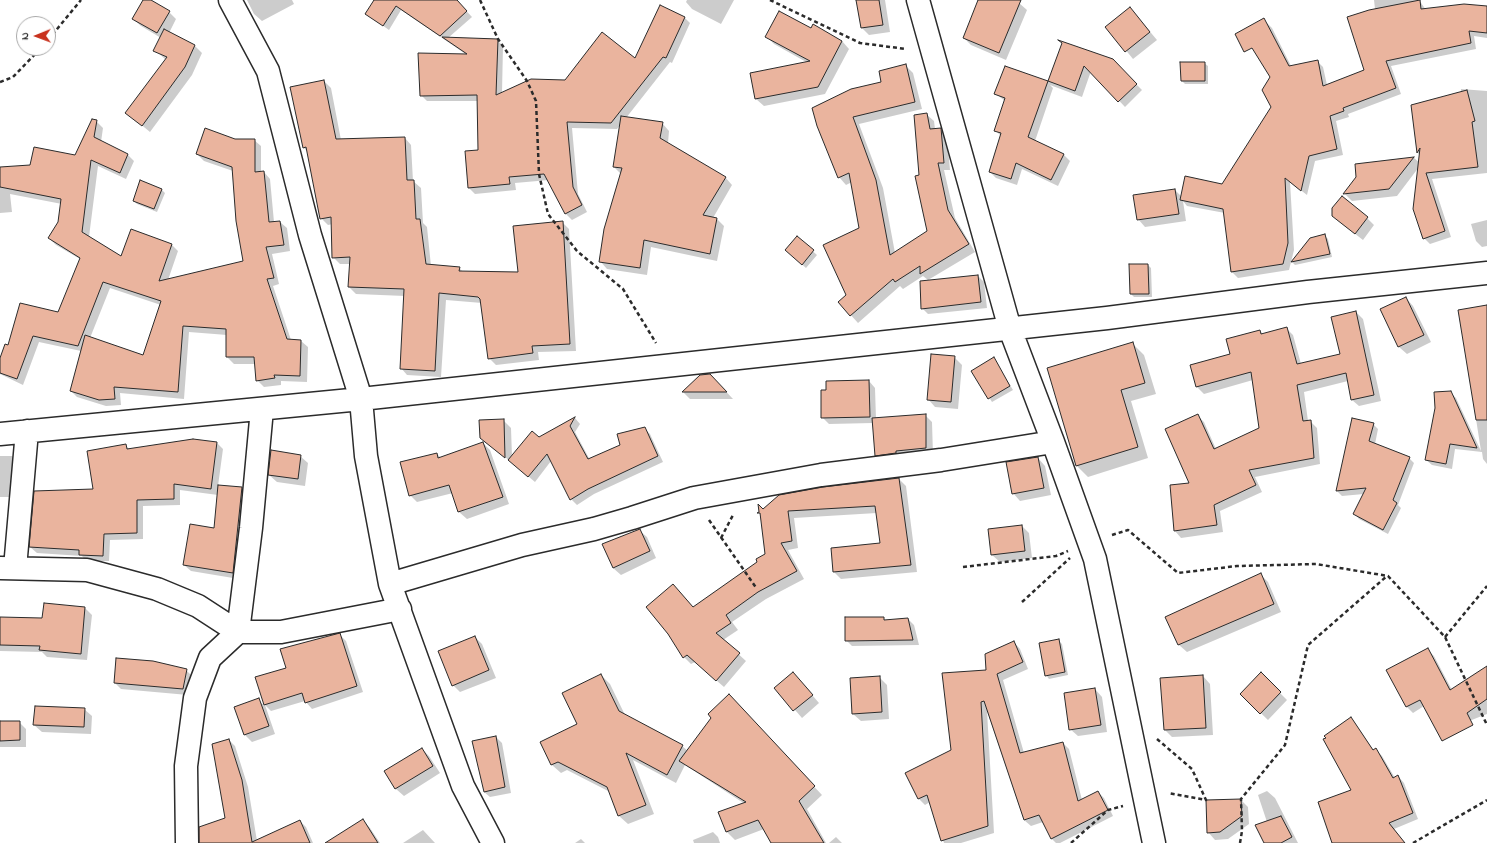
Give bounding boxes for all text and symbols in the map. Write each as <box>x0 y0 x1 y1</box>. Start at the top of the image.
north arrow <box>16 16 56 56</box>
text: N <box>17 32 33 40</box>

